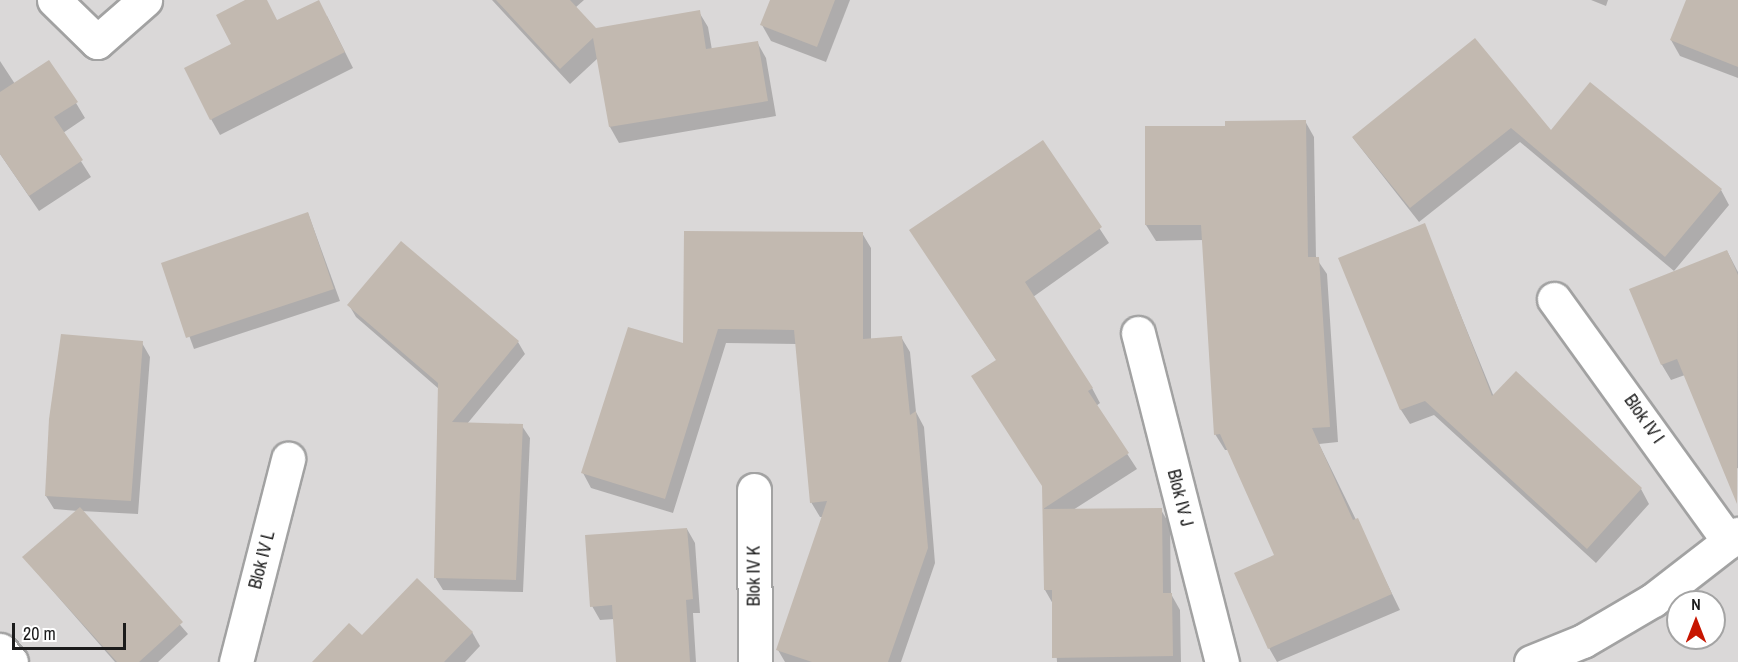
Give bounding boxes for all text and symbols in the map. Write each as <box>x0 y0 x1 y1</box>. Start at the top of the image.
street label: Blok IV I <box>1619 390 1669 448</box>
street label: Blok IV J <box>1162 467 1198 529</box>
street label: Blok IV L <box>244 529 280 591</box>
street label: Blok IV K <box>743 546 765 606</box>
north arrow <box>1666 590 1726 650</box>
text: N <box>1691 593 1701 615</box>
scale bar <box>15 611 129 649</box>
text: 20 m <box>23 621 56 646</box>

